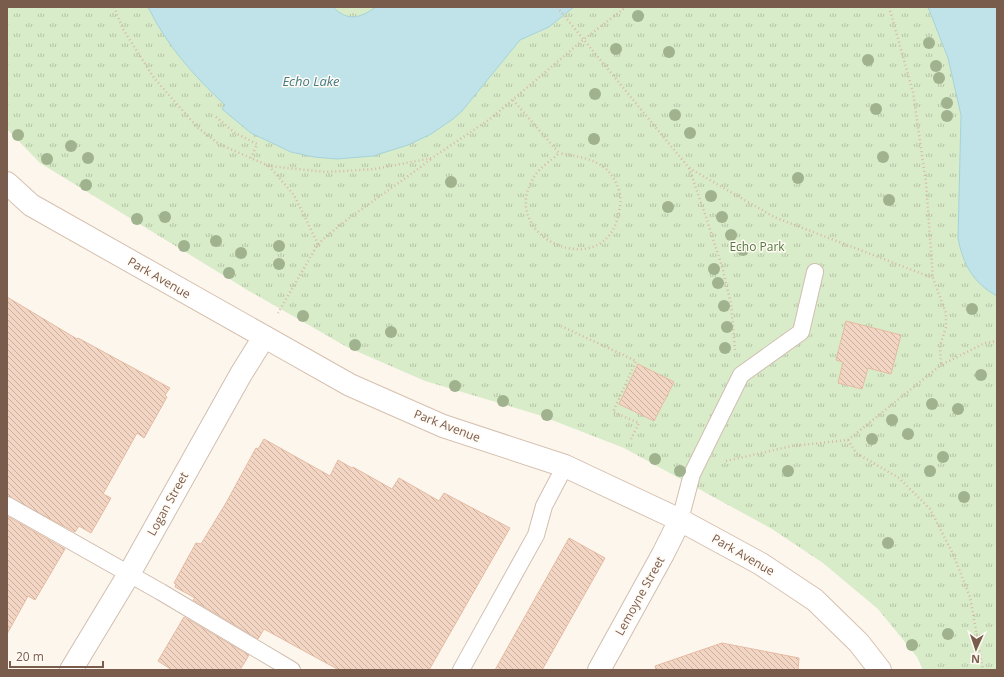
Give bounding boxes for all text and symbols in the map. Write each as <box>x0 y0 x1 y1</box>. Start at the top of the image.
water label: Echo Lake <box>282 72 340 90</box>
park label: Echo Park <box>729 238 785 255</box>
street label: Park Avenue <box>125 253 194 303</box>
street label: Park Avenue <box>411 405 483 446</box>
street label: Logan Street <box>143 469 192 539</box>
street label: Park Avenue <box>709 530 778 580</box>
street label: Lemoyne Street <box>611 553 668 638</box>
north arrow <box>956 629 996 669</box>
scale bar <box>10 643 103 669</box>
text: 20 m <box>16 648 44 665</box>
text: N <box>971 652 980 667</box>

